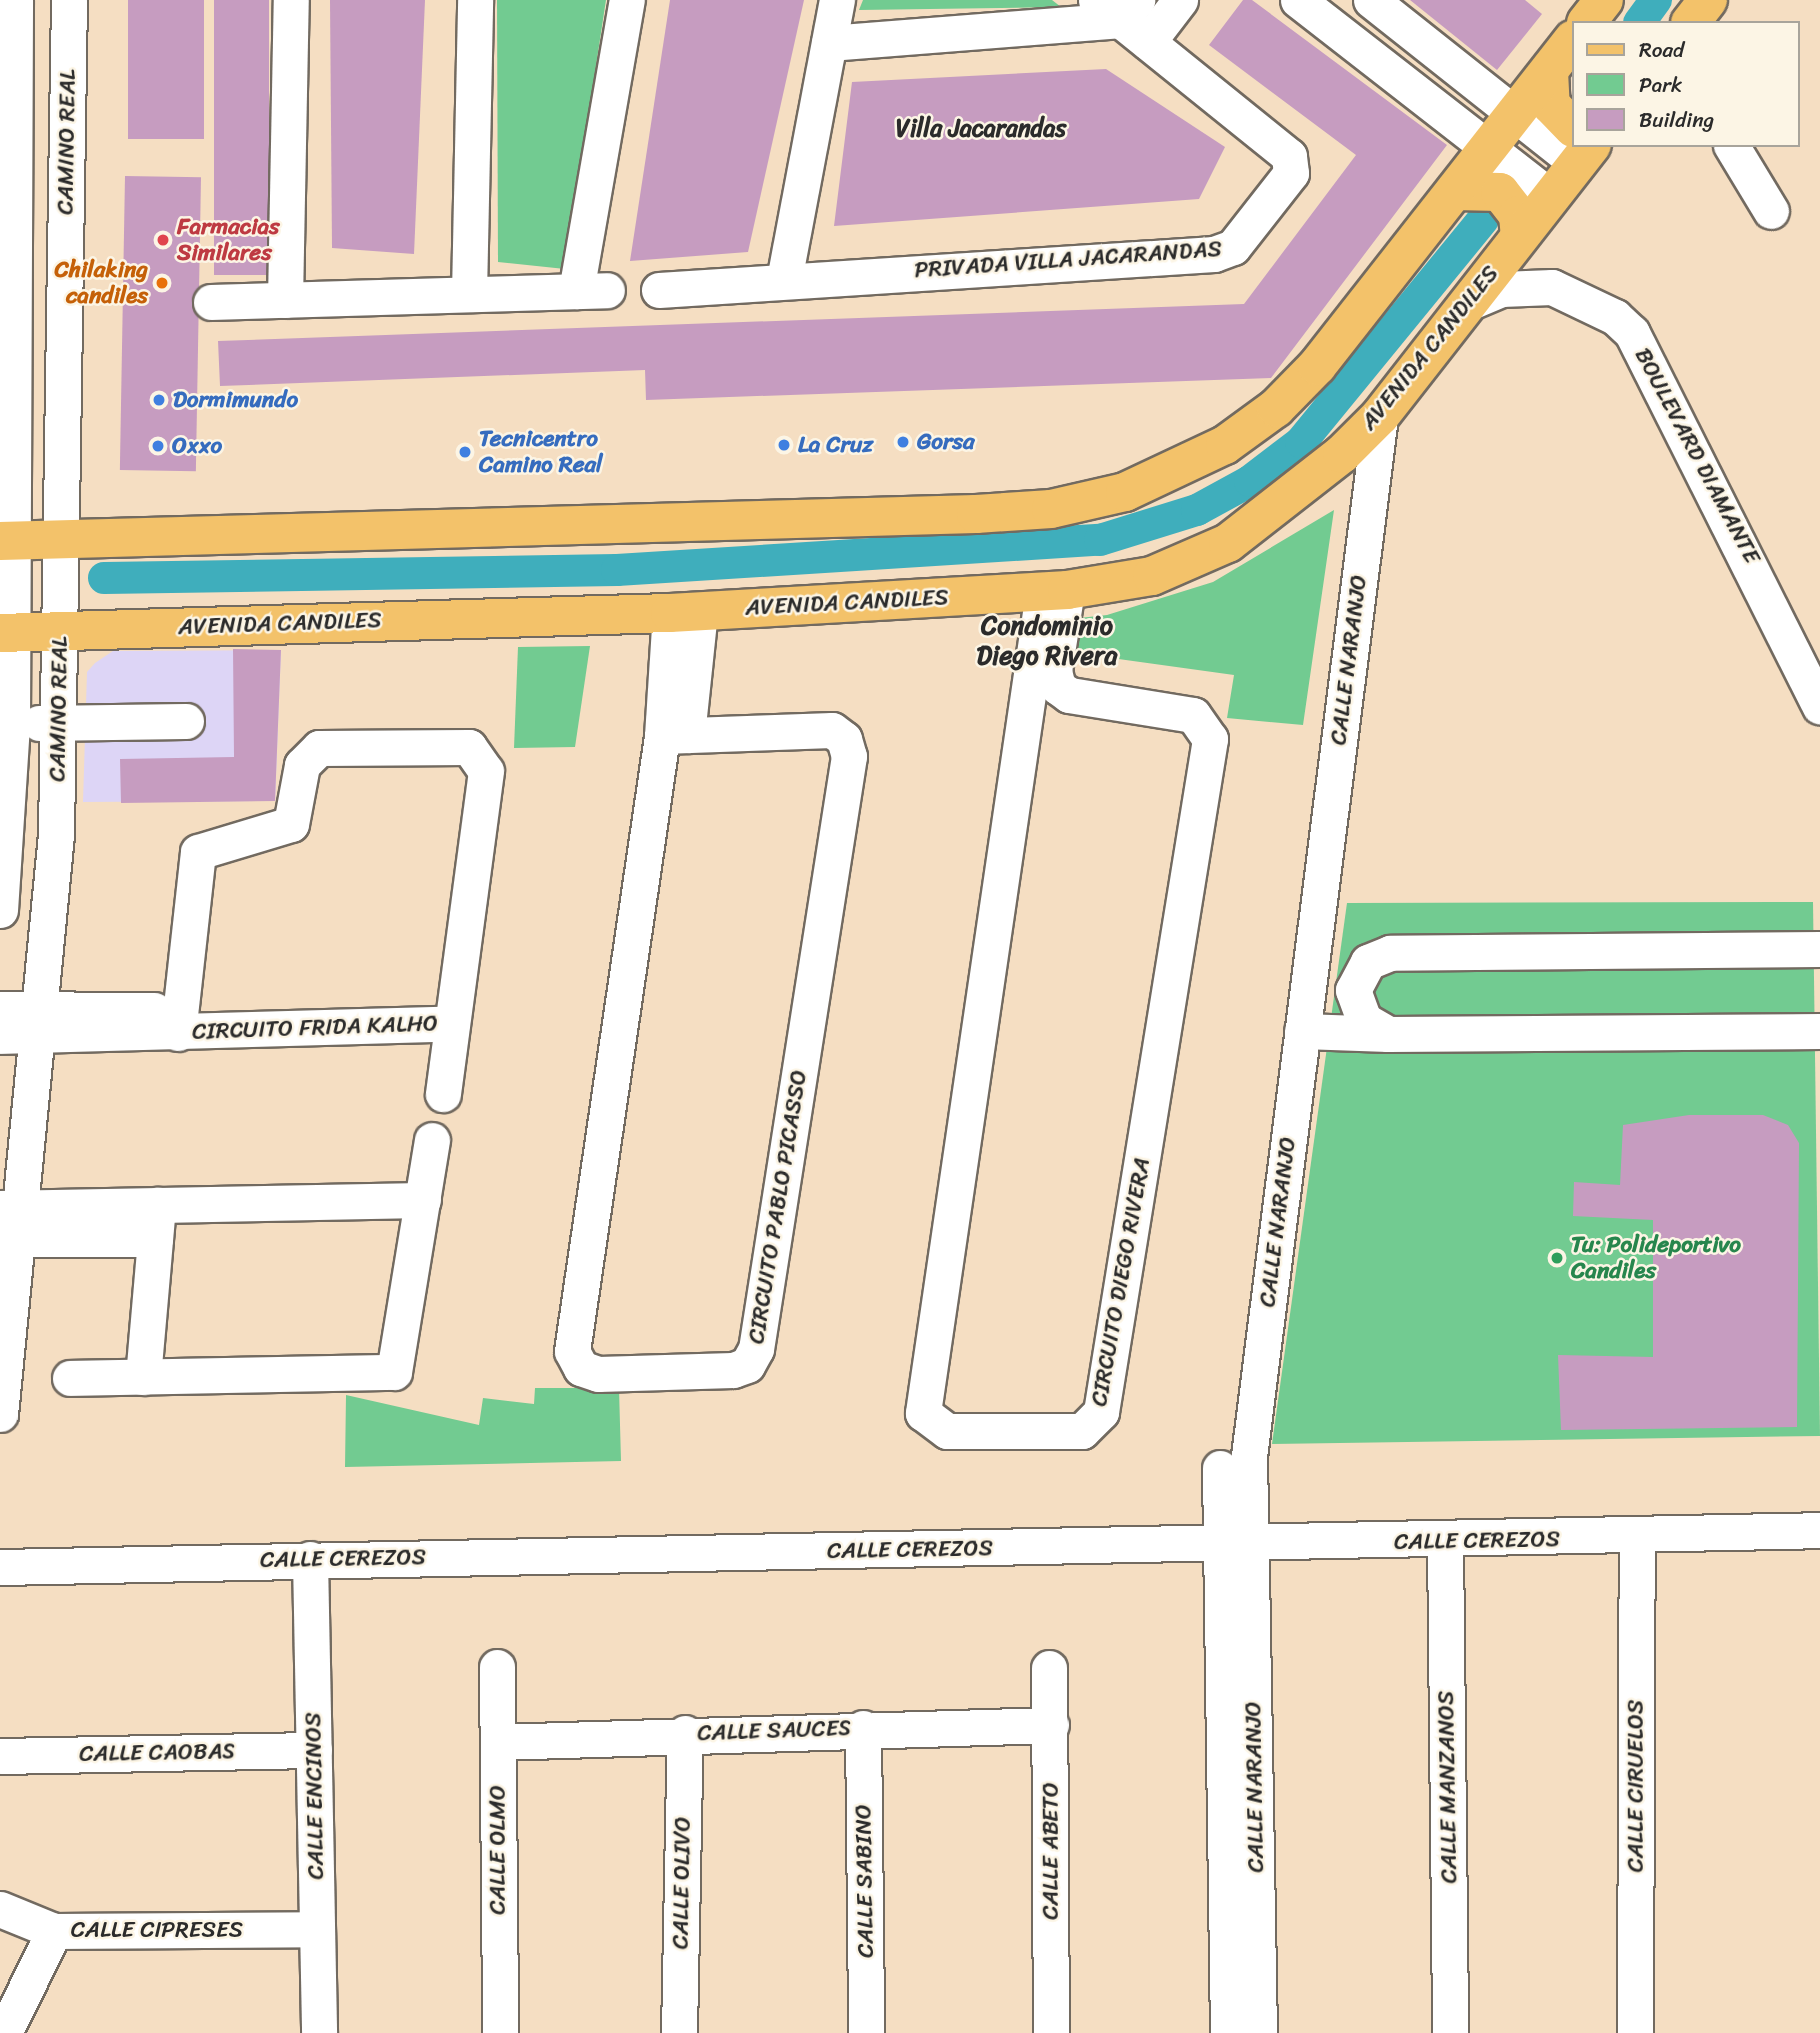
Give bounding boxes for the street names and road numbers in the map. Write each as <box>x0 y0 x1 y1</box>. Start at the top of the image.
street label: CAMINO REAL <box>52 69 82 215</box>
street label: PRIVADA VILLA JACARANDAS <box>914 236 1222 284</box>
street label: AVENIDA CANDILES <box>1355 260 1505 436</box>
street label: BOULEVARD DIAMANTE <box>1627 342 1767 570</box>
street label: CALLE NARANJO <box>1325 573 1373 747</box>
street label: AVENIDA CANDILES <box>744 584 950 622</box>
street label: AVENIDA CANDILES <box>178 607 382 641</box>
street label: CAMINO REAL <box>44 636 74 782</box>
street label: CIRCUITO FRIDA KALHO <box>191 1010 439 1046</box>
street label: CIRCUITO PABLO PICASSO <box>743 1069 813 1345</box>
street label: CALLE NARANJO <box>1254 1135 1302 1309</box>
street label: CIRCUITO DIEGO RIVERA <box>1085 1154 1157 1410</box>
street label: CALLE CEREZOS <box>1394 1526 1560 1556</box>
street label: CALLE CEREZOS <box>827 1535 993 1565</box>
street label: CALLE CEREZOS <box>260 1544 426 1574</box>
street label: CALLE MANZANOS <box>1433 1690 1463 1884</box>
street label: CALLE CIRUELOS <box>1622 1699 1650 1873</box>
street label: CALLE NARANJO <box>1240 1701 1270 1873</box>
street label: CALLE ENCINOS <box>300 1713 330 1879</box>
street label: CALLE SAUCES <box>697 1715 851 1747</box>
street label: CALLE CAOBAS <box>79 1738 235 1768</box>
street label: CALLE ABETO <box>1037 1782 1065 1920</box>
street label: CALLE OLMO <box>484 1785 512 1915</box>
street label: CALLE SABINO <box>850 1805 880 1957</box>
street label: CALLE OLIVO <box>667 1817 697 1949</box>
street label: CALLE CIPRESES <box>70 1916 244 1944</box>

